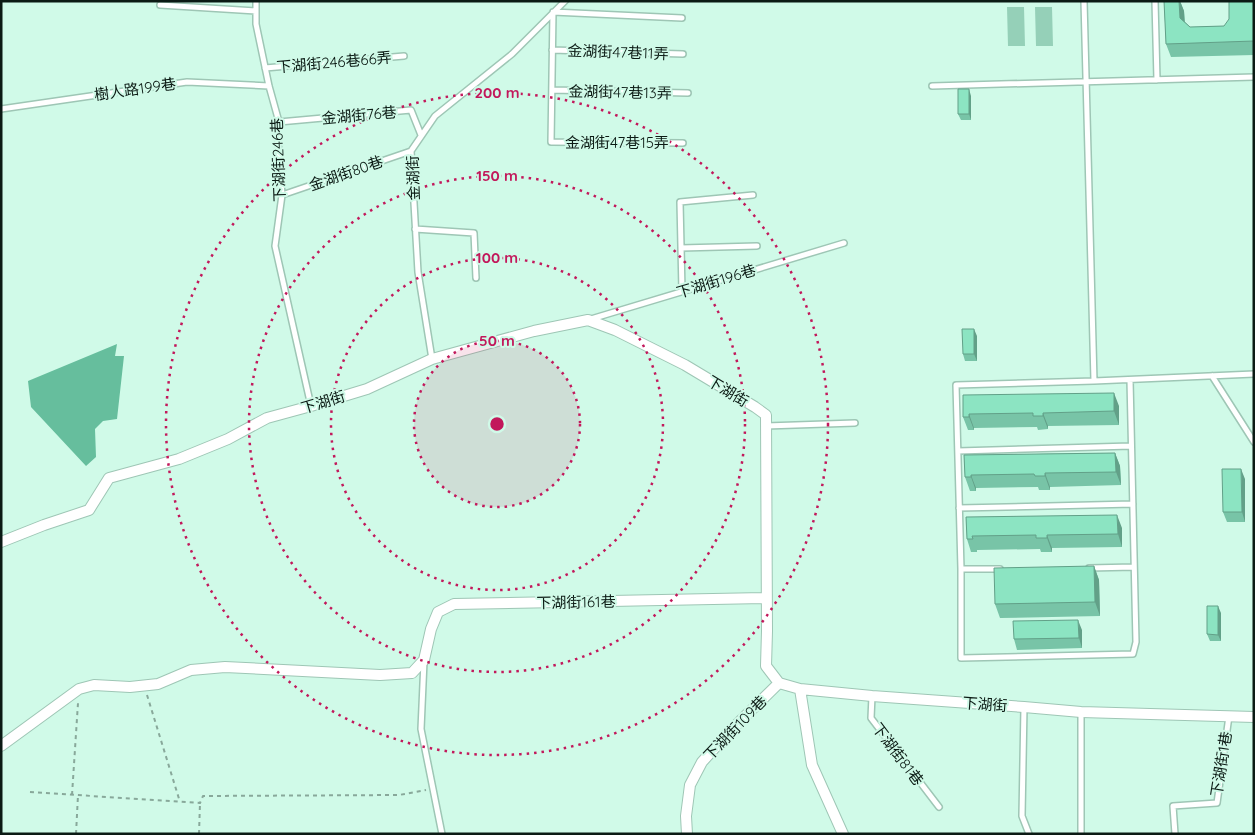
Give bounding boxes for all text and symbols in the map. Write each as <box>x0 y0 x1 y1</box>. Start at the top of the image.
street label: 金湖街47巷11弄 <box>567 41 669 63</box>
street label: 下湖街246巷66弄 <box>276 48 392 76</box>
street label: 樹人路199巷 <box>93 74 177 104</box>
street label: 金湖街47巷13弄 <box>568 82 672 102</box>
text: 200 m <box>475 83 520 102</box>
street label: 金湖街76巷 <box>321 102 397 128</box>
street label: 下湖街246巷 <box>267 118 289 202</box>
street label: 金湖街47巷15弄 <box>565 133 669 152</box>
street label: 金湖街80巷 <box>306 151 386 195</box>
street label: 金湖街 <box>403 155 423 201</box>
text: 150 m <box>476 166 518 185</box>
text: 100 m <box>476 248 518 267</box>
street label: 下湖街196巷 <box>674 260 758 302</box>
text: 50 m <box>479 331 515 350</box>
street label: 下湖街 <box>704 371 752 411</box>
street label: 下湖街 <box>299 386 347 418</box>
centre of rings <box>488 415 506 433</box>
street label: 下湖街161巷 <box>536 592 616 612</box>
street label: 下湖街109巷 <box>699 692 771 764</box>
street label: 下湖街 <box>962 693 1008 715</box>
street label: 下湖街81巷 <box>868 719 928 789</box>
street label: 下湖街1巷 <box>1206 730 1236 798</box>

